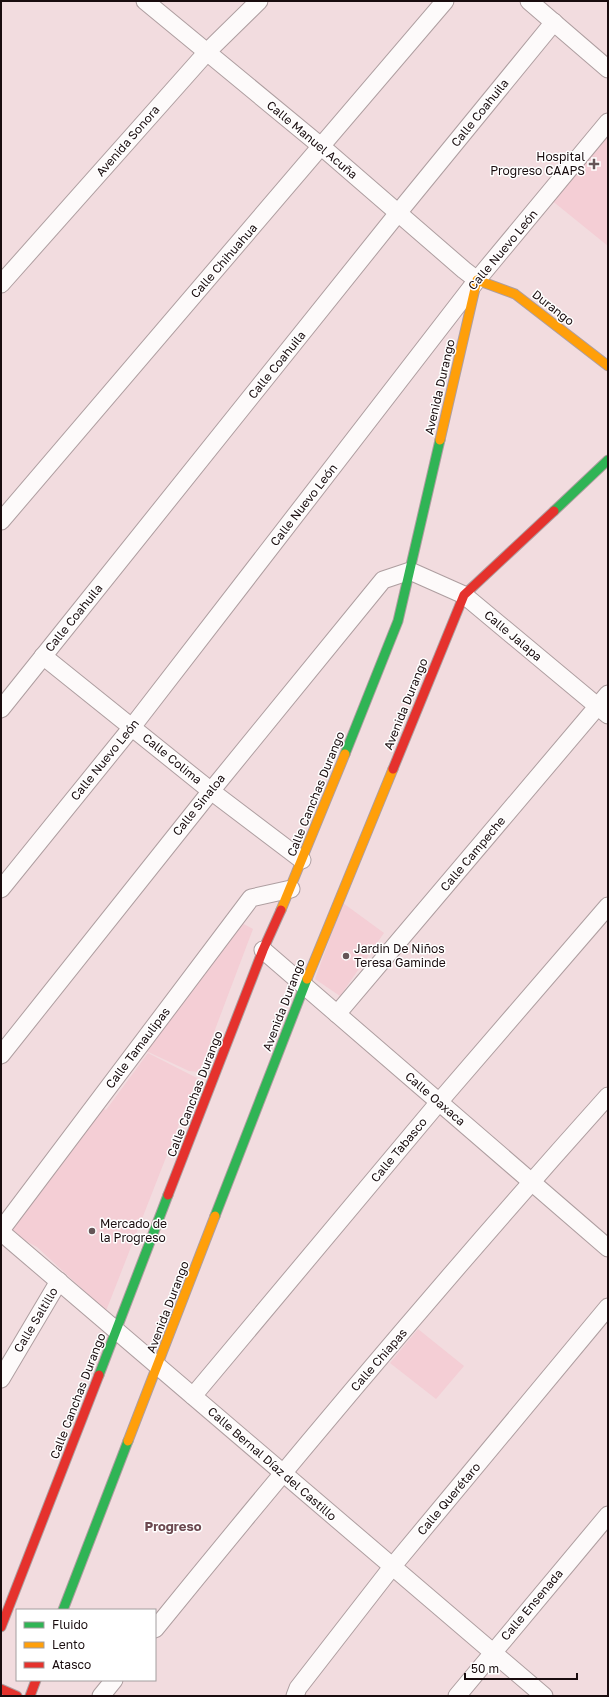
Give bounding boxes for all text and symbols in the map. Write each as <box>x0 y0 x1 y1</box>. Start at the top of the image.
street label: Calle Coahuila <box>448 76 512 150</box>
street label: Calle Manuel Acuña <box>264 97 361 182</box>
street label: Avenida Sonora <box>93 102 163 179</box>
place label: Hospital Progreso CAAPS <box>490 149 585 178</box>
marker: Hospital Progreso CAAPS <box>588 158 600 170</box>
street label: Calle Nuevo León <box>465 206 541 293</box>
street label: Calle Chihuahua <box>187 220 260 301</box>
street label: Durango <box>529 287 577 329</box>
street label: Calle Coahuila <box>245 328 309 402</box>
street label: Avenida Durango <box>421 338 458 436</box>
street label: Calle Nuevo León <box>267 460 340 549</box>
street label: Calle Coahuila <box>42 581 106 655</box>
street label: Calle Jalapa <box>481 607 545 664</box>
street label: Avenida Durango <box>380 656 431 752</box>
street label: Calle Nuevo León <box>67 716 142 803</box>
street label: Calle Canchas Durango <box>284 729 348 859</box>
street label: Calle Colima <box>140 730 205 787</box>
street label: Calle Sinaloa <box>169 771 228 839</box>
street label: Calle Campeche <box>437 813 508 894</box>
place label: Jardin De Niños Teresa Gaminde <box>354 941 446 970</box>
marker: Jardin De Niños Teresa Gaminde <box>341 951 351 961</box>
street label: Avenida Durango <box>259 957 308 1053</box>
street label: Calle Tamaulipas <box>102 1004 173 1091</box>
street label: Calle Canchas Durango <box>164 1029 226 1159</box>
street label: Calle Oaxaca <box>402 1068 468 1129</box>
street label: Calle Tabasco <box>367 1114 430 1185</box>
place label: Mercado de la Progreso <box>100 1216 167 1245</box>
marker: Mercado de la Progreso <box>87 1226 97 1236</box>
street label: Avenida Durango <box>143 1259 192 1355</box>
street label: Calle Saltillo <box>10 1284 61 1355</box>
street label: Calle Chiapas <box>347 1325 410 1394</box>
street label: Calle Canchas Durango <box>47 1331 109 1461</box>
street label: Calle Bernal Díaz del Castillo <box>205 1404 340 1524</box>
street label: Calle Querétaro <box>414 1459 483 1538</box>
district label: Progreso <box>144 1518 202 1534</box>
street label: Calle Ensenada <box>497 1566 566 1644</box>
legend <box>16 1609 156 1681</box>
text: Fluido <box>52 1617 88 1632</box>
text: Lento <box>52 1637 85 1652</box>
scale bar <box>465 1655 577 1681</box>
text: Atasco <box>52 1657 91 1672</box>
text: 50 m <box>471 1661 499 1676</box>

